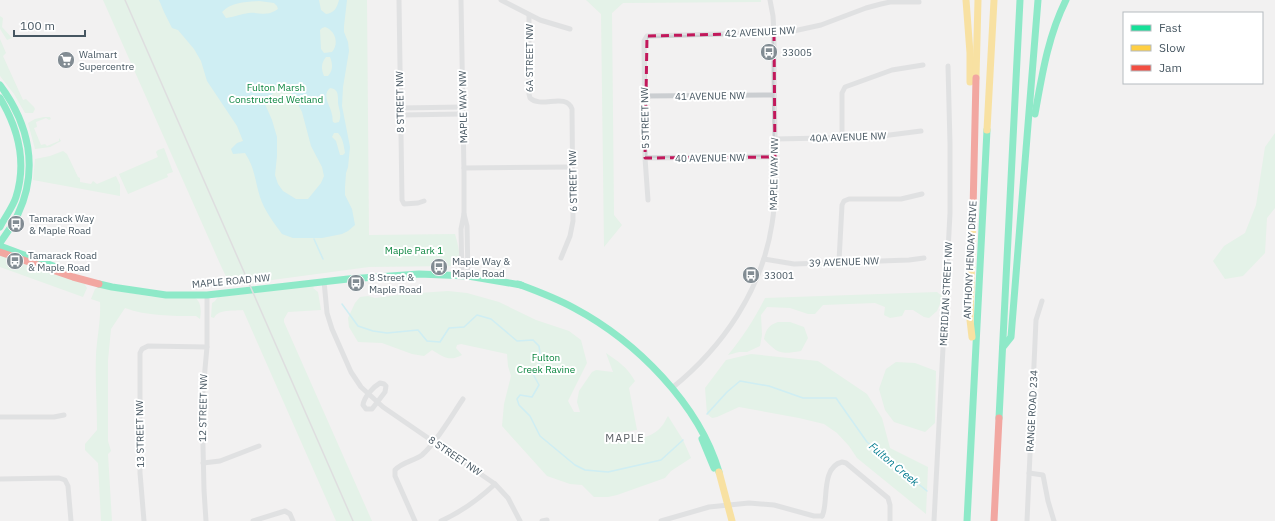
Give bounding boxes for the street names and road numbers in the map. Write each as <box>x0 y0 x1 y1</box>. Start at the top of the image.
street label: 6A STREET NW <box>523 24 536 92</box>
street label: 42 AVENUE NW <box>725 24 796 40</box>
street label: MAPLE WAY NW <box>456 70 470 144</box>
street label: 8 STREET NW <box>393 71 407 133</box>
street label: 5 STREET NW <box>638 87 652 149</box>
street label: 41 AVENUE NW <box>675 89 745 103</box>
street label: 40A AVENUE NW <box>809 129 887 145</box>
street label: MAPLE WAY NW <box>767 137 781 211</box>
street label: 6 STREET NW <box>566 150 580 212</box>
street label: 40 AVENUE NW <box>675 151 745 165</box>
street label: ANTHONY HENDAY DRIVE <box>960 200 980 319</box>
street label: MERIDIAN STREET NW <box>937 241 955 346</box>
street label: 39 AVENUE NW <box>809 254 879 270</box>
street label: MAPLE ROAD NW <box>191 271 271 291</box>
street label: RANGE ROAD 234 <box>1023 370 1041 452</box>
street label: 12 STREET NW <box>196 374 210 442</box>
street label: 13 STREET NW <box>133 400 147 468</box>
street label: 8 STREET NW <box>426 433 484 479</box>

